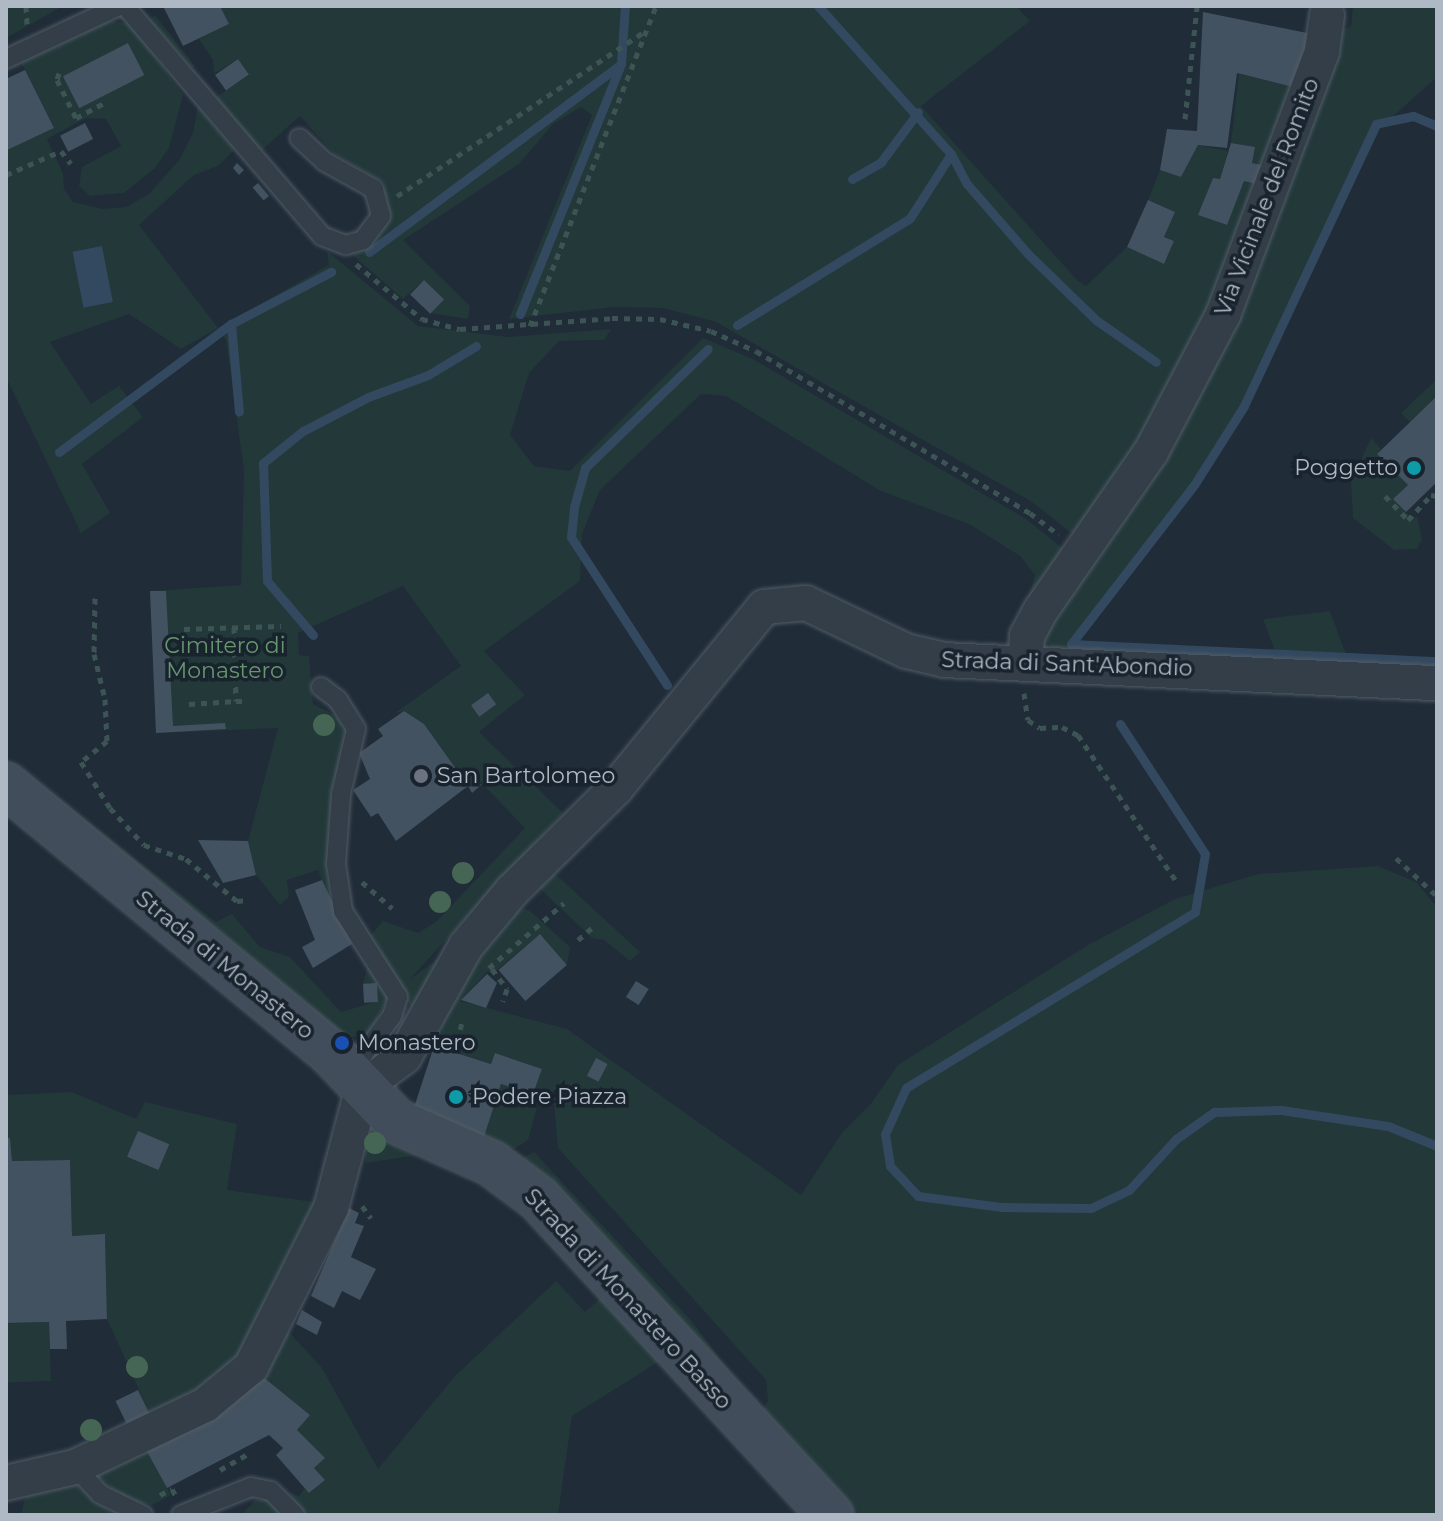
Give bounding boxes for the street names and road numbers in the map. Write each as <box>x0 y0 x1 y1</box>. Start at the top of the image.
street label: Via Vicinale del Romito <box>1209 74 1325 320</box>
street label: Strada di Sant'Abondio <box>941 646 1193 682</box>
street label: Strada di Monastero <box>131 885 319 1045</box>
street label: Strada di Monastero Basso <box>519 1183 737 1415</box>

